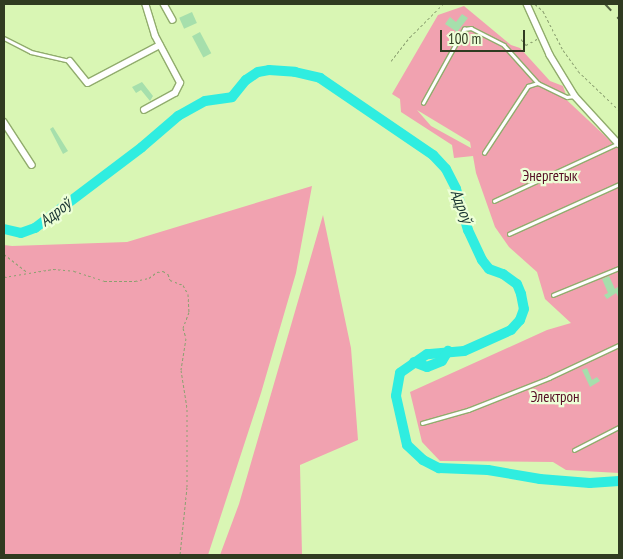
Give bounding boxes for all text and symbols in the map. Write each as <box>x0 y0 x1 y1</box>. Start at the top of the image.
scale bar <box>443 20 528 52</box>
text: 100 m <box>448 29 481 48</box>
park label: Энергетык <box>522 167 578 185</box>
water label: Адроў <box>447 187 477 225</box>
water label: Адроў <box>36 194 74 230</box>
park label: Электрон <box>530 388 580 406</box>

